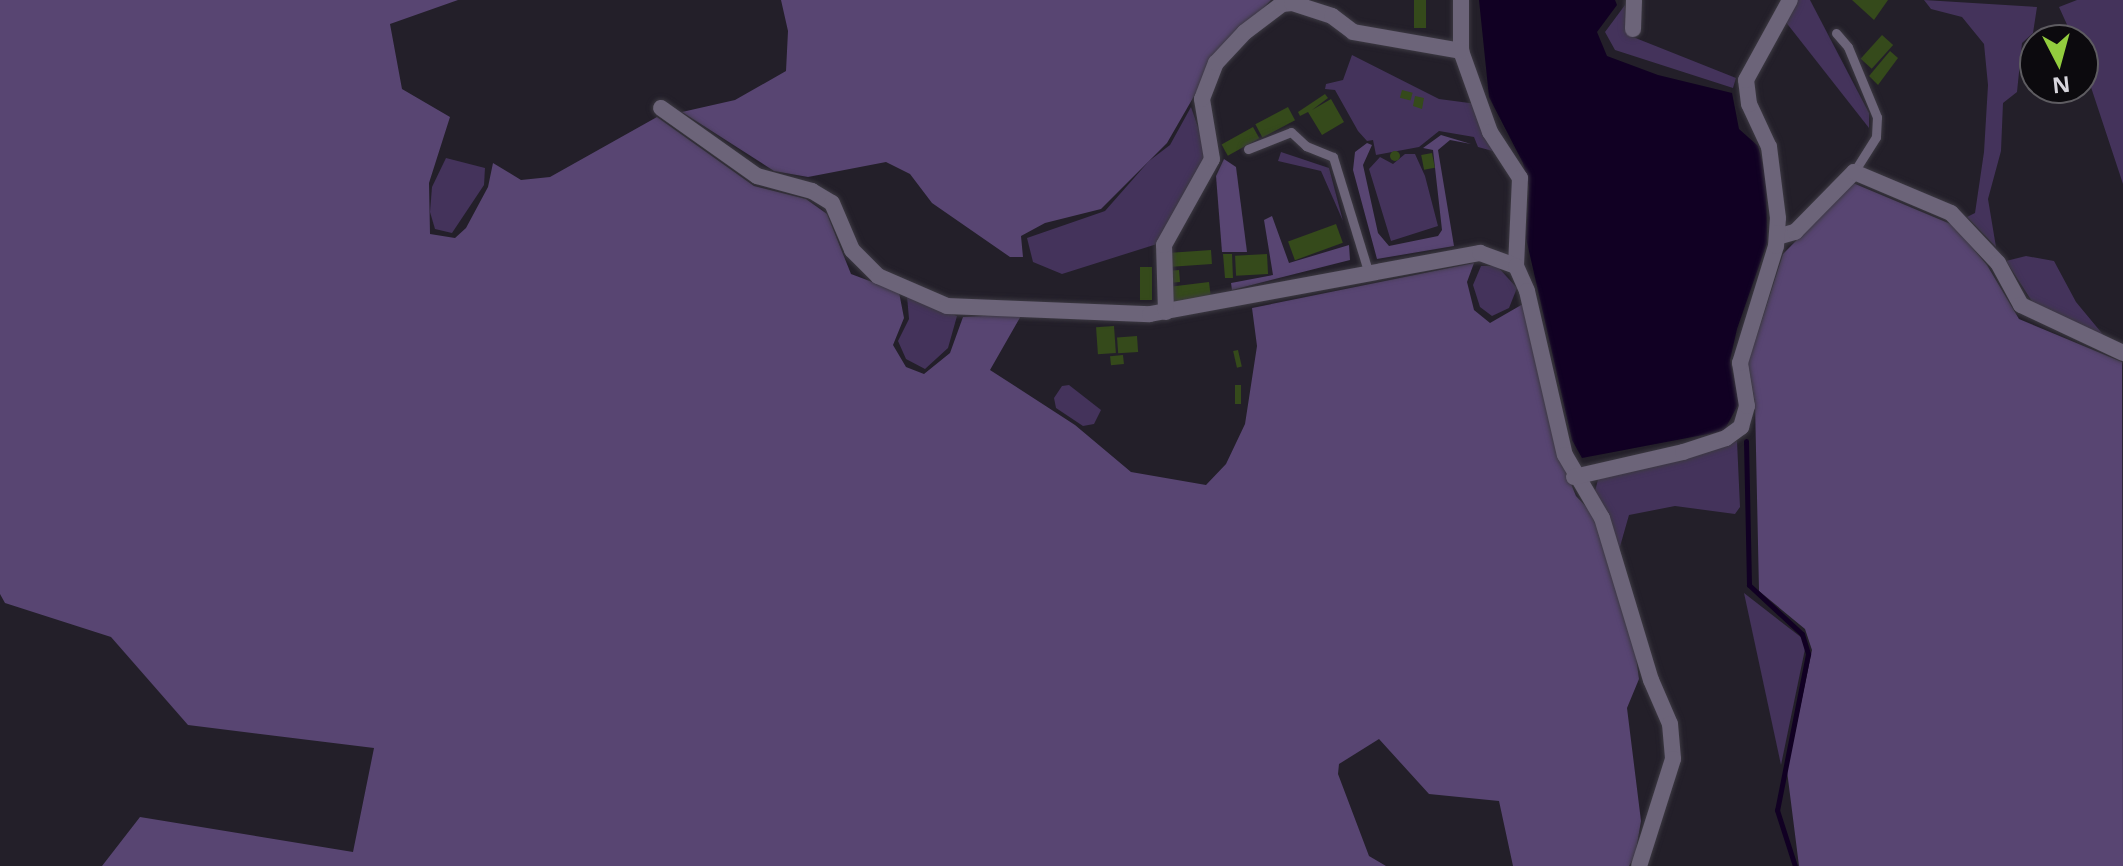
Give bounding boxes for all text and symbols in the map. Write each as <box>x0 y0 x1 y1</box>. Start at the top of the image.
north arrow <box>2019 24 2099 104</box>
text: N <box>2051 70 2072 102</box>

